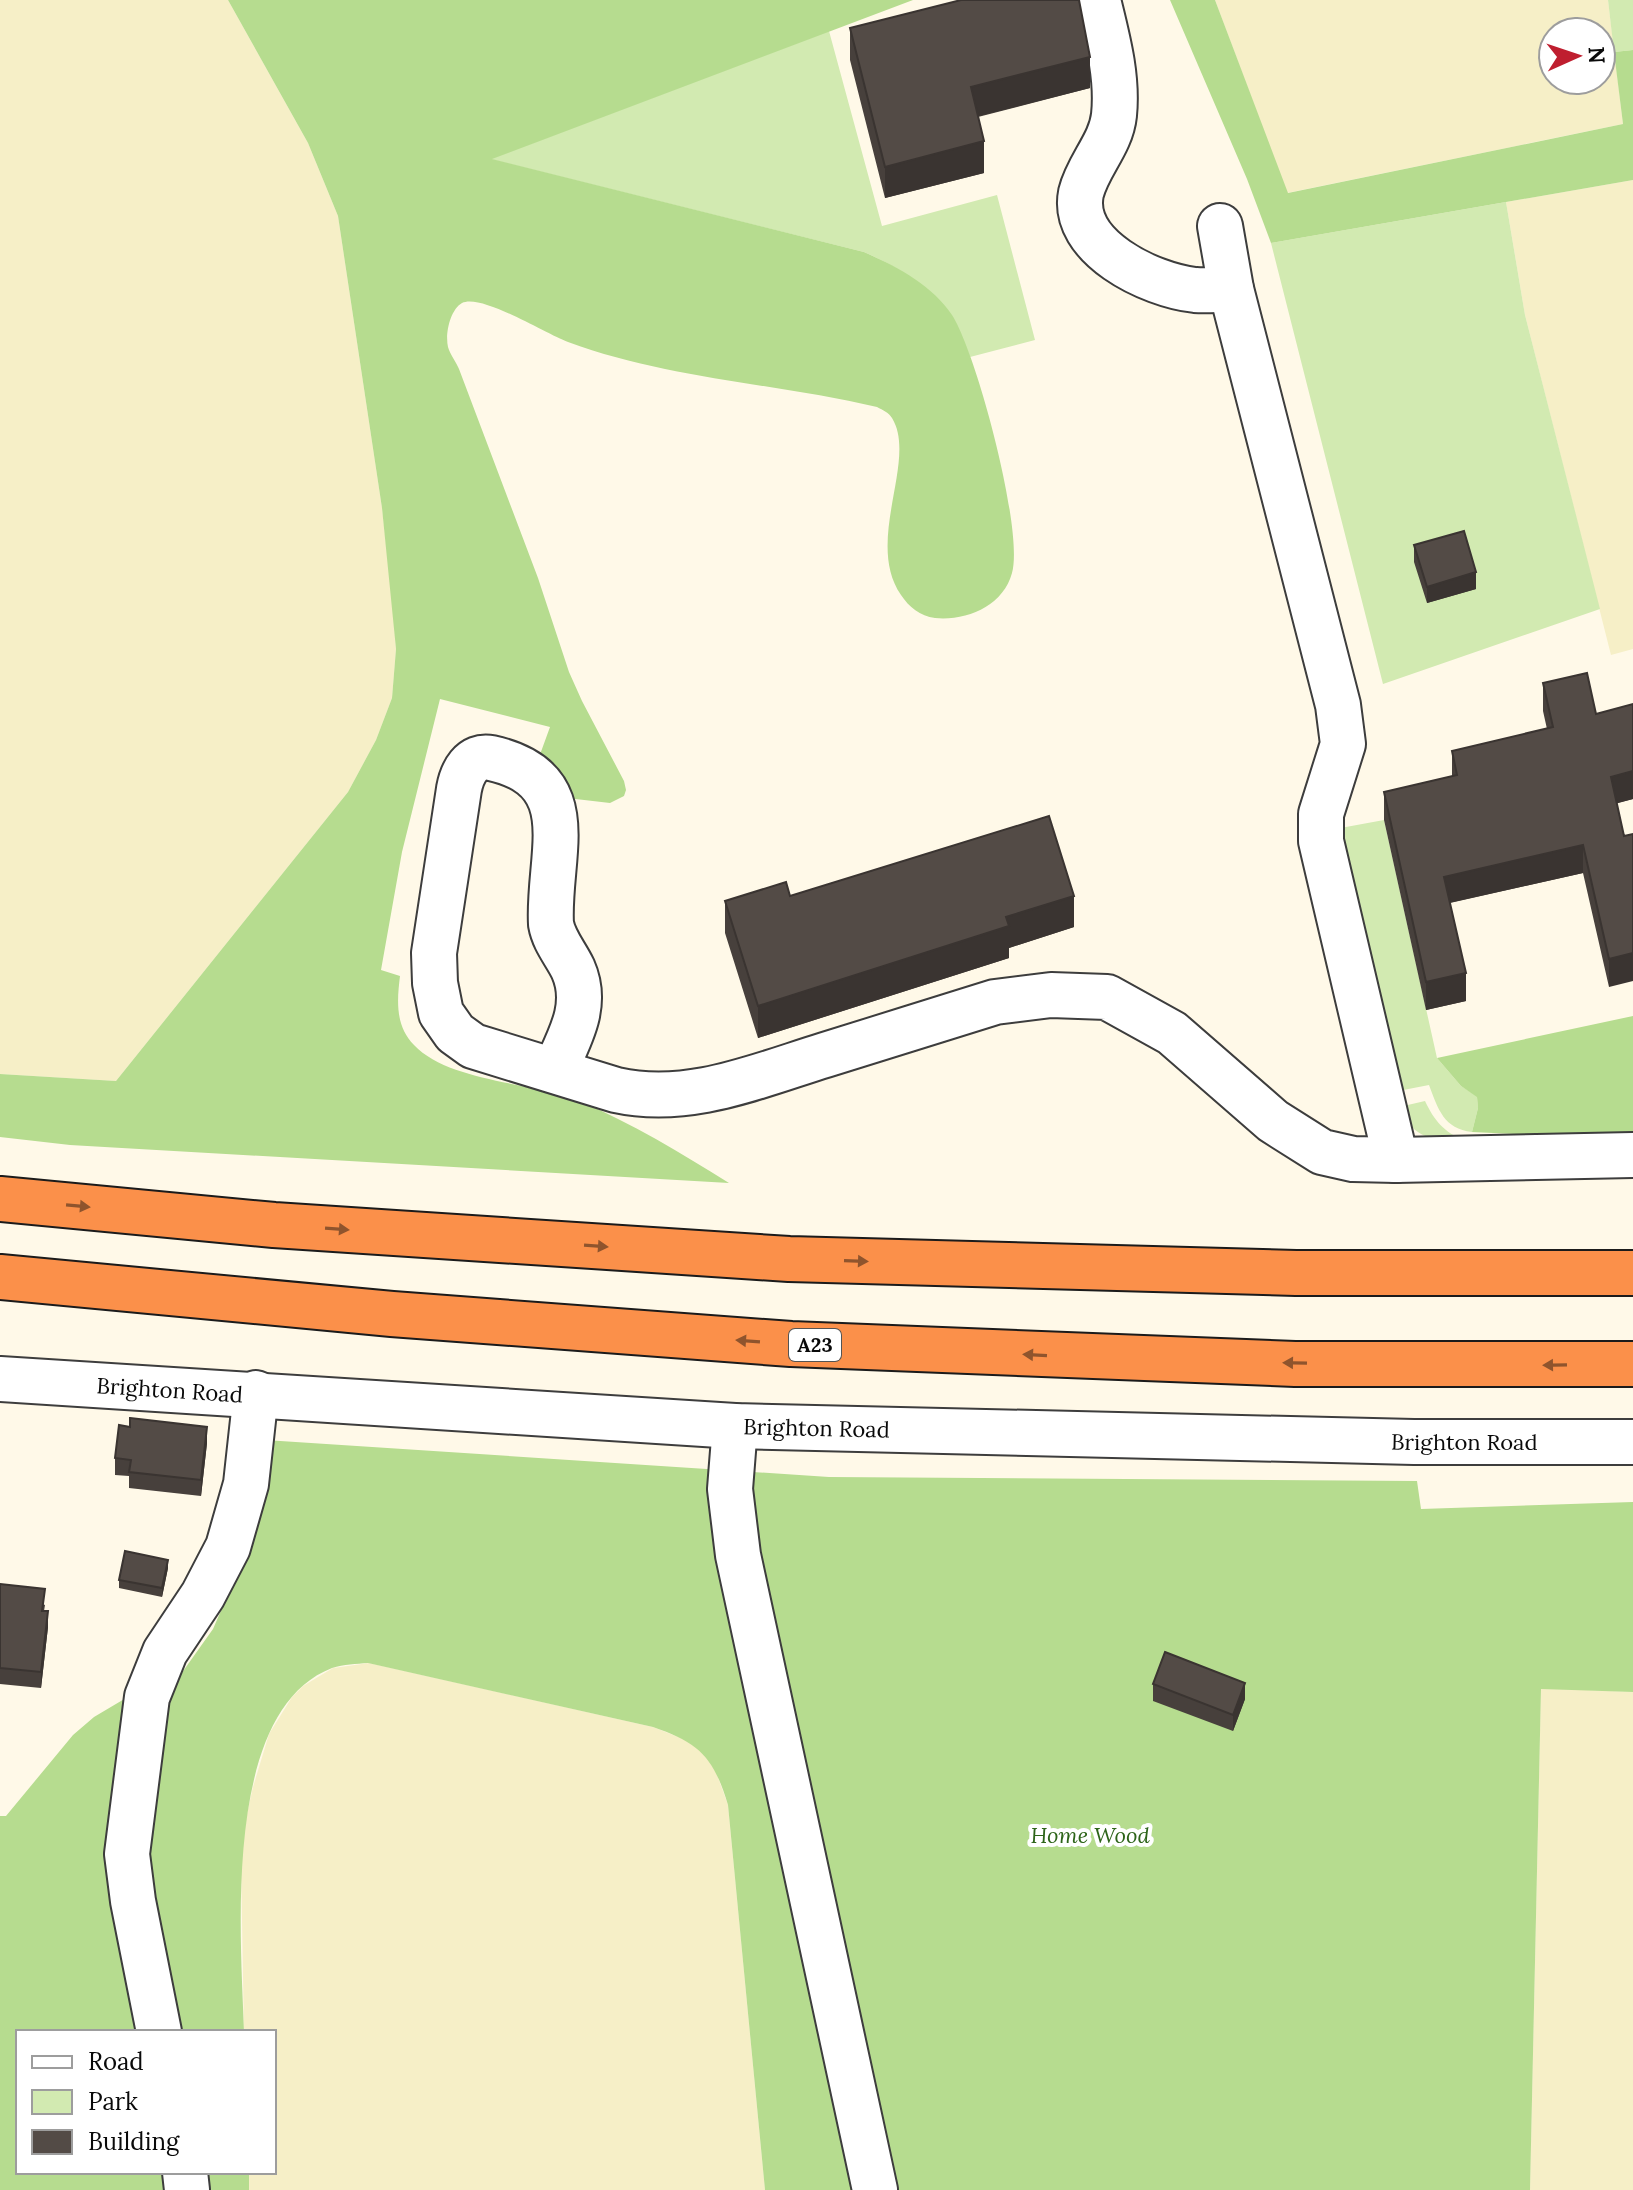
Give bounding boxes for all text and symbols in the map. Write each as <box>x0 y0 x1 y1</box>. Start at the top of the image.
north arrow <box>1537 16 1617 96</box>
text: N <box>1583 46 1611 64</box>
one-way arrow <box>66 1200 91 1213</box>
one-way arrow <box>325 1223 350 1236</box>
one-way arrow <box>584 1240 609 1253</box>
one-way arrow <box>844 1255 869 1268</box>
road number: A23 <box>789 1329 841 1361</box>
one-way arrow <box>735 1334 760 1347</box>
one-way arrow <box>1022 1348 1047 1361</box>
one-way arrow <box>1282 1357 1307 1370</box>
one-way arrow <box>1542 1359 1567 1371</box>
street label: Brighton Road <box>96 1371 244 1408</box>
street label: Brighton Road <box>743 1412 890 1444</box>
street label: Brighton Road <box>1391 1427 1538 1456</box>
park label: Home Wood <box>1030 1821 1150 1849</box>
legend <box>16 2030 276 2174</box>
text: Road <box>88 2046 144 2077</box>
text: Park <box>88 2086 138 2117</box>
text: Building <box>88 2126 180 2157</box>

